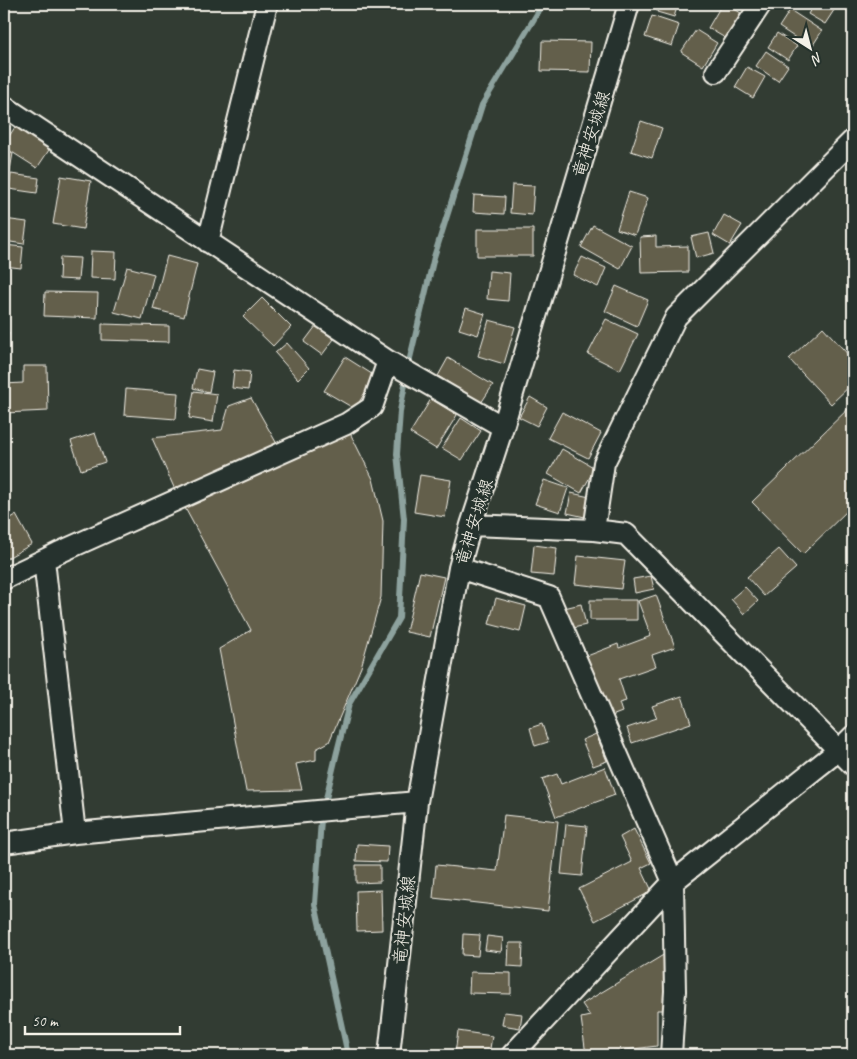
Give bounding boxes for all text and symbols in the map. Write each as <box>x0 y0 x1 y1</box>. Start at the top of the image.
north arrow <box>784 22 834 72</box>
text: N <box>807 49 826 69</box>
street label: 竜神安城線 <box>567 88 615 180</box>
street label: 竜神安城線 <box>450 476 498 568</box>
street label: 竜神安城線 <box>388 874 420 966</box>
scale bar <box>25 1004 180 1036</box>
text: 50 m <box>32 1012 59 1031</box>

